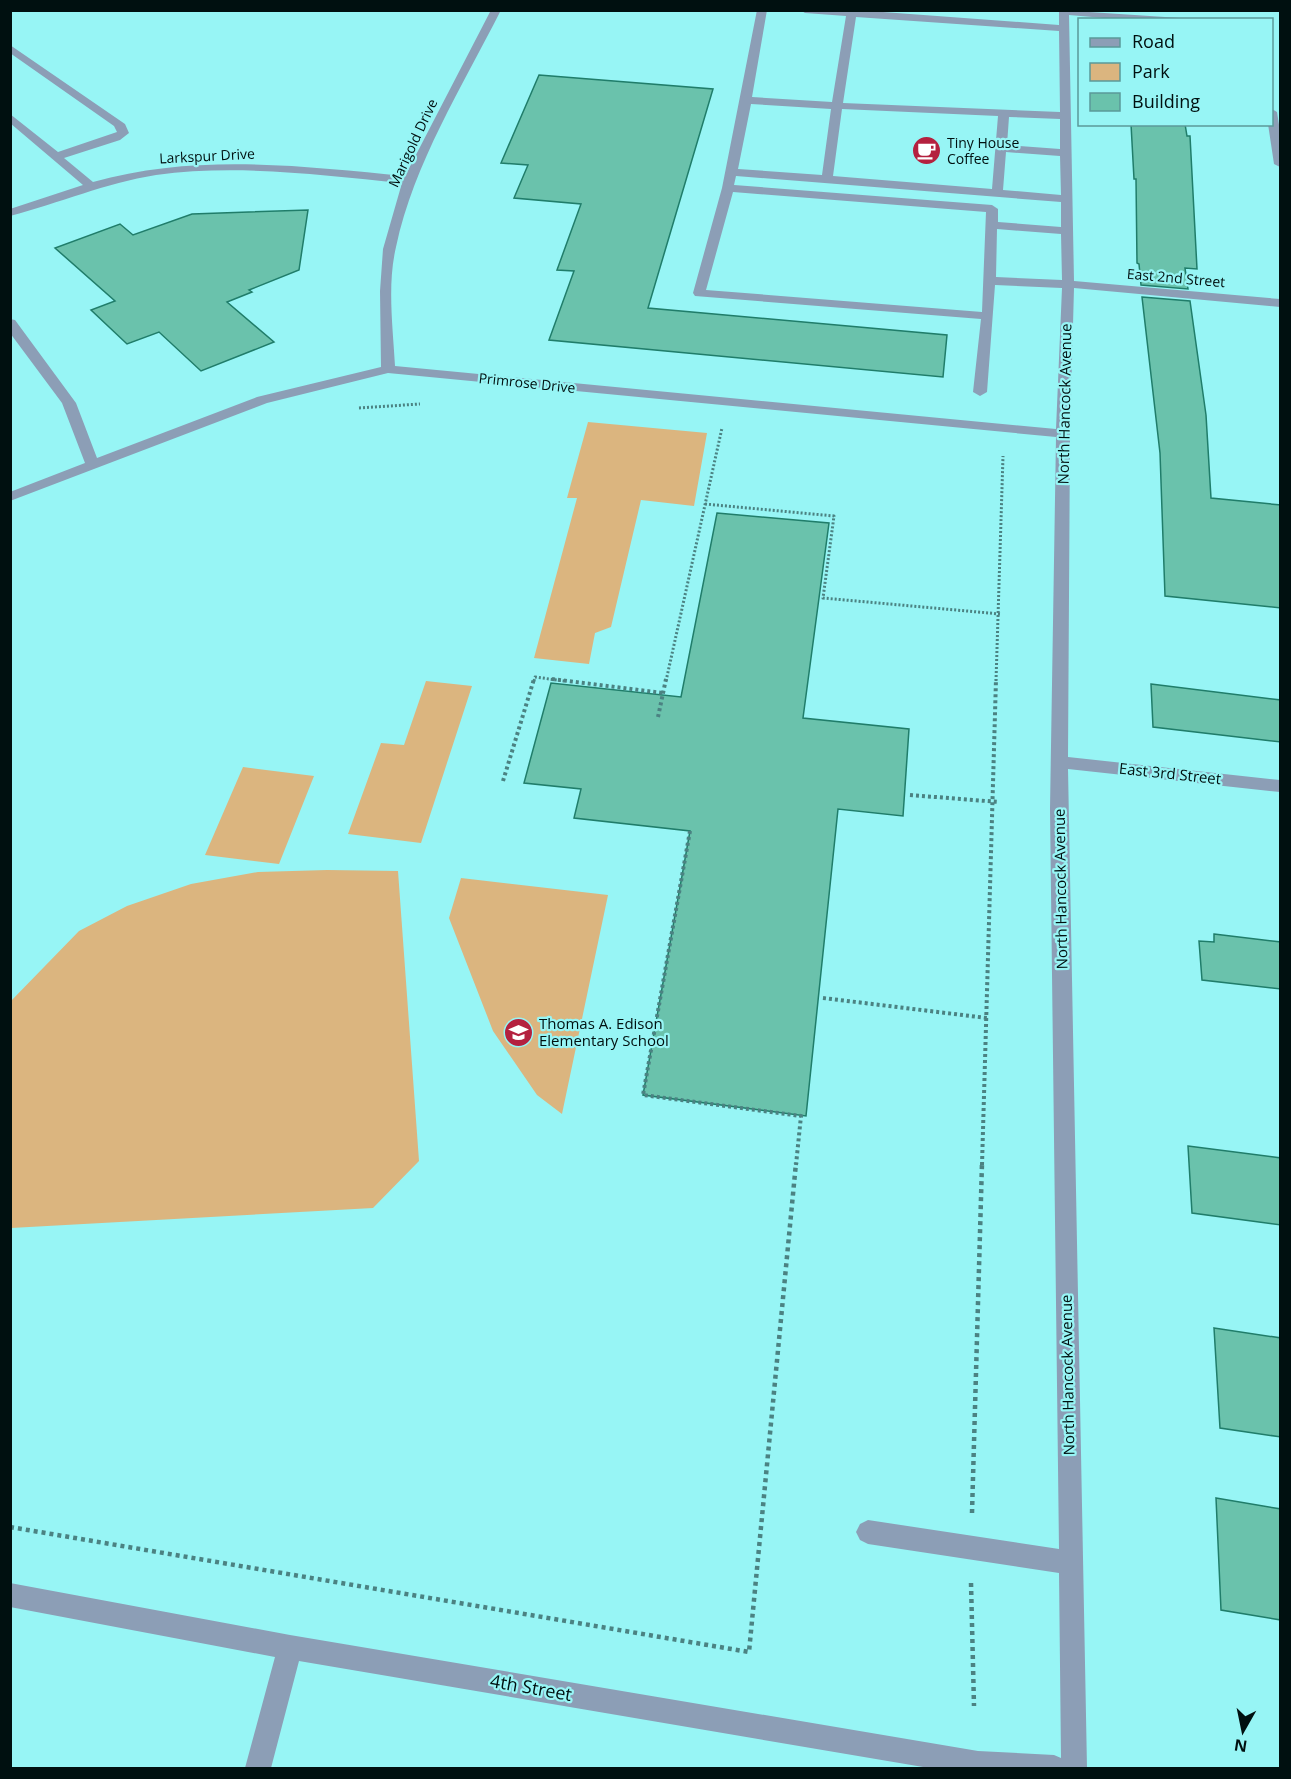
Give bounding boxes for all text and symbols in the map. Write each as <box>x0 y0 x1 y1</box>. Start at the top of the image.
legend <box>1078 18 1273 126</box>
text: Road <box>1132 29 1175 53</box>
text: Park <box>1132 59 1170 83</box>
text: Building <box>1132 89 1200 113</box>
street label: Marigold Drive <box>384 95 441 190</box>
place label: Tiny House Coffee <box>947 133 1019 168</box>
cafe icon: Tiny House Coffee <box>910 135 942 167</box>
street label: Larkspur Drive <box>159 144 255 167</box>
street label: East 2nd Street <box>1126 264 1226 291</box>
street label: North Hancock Avenue <box>1053 323 1075 485</box>
street label: Primrose Drive <box>478 368 577 397</box>
street label: East 3rd Street <box>1118 758 1222 788</box>
street label: North Hancock Avenue <box>1049 808 1071 970</box>
place label: Thomas A. Edison Elementary School <box>539 1013 669 1050</box>
school or university icon: Thomas A. Edison Elementary School <box>502 1017 534 1049</box>
street label: North Hancock Avenue <box>1056 1294 1078 1456</box>
street label: 4th Street <box>488 1668 574 1706</box>
north arrow <box>1213 1701 1273 1761</box>
text: N <box>1233 1734 1249 1758</box>

